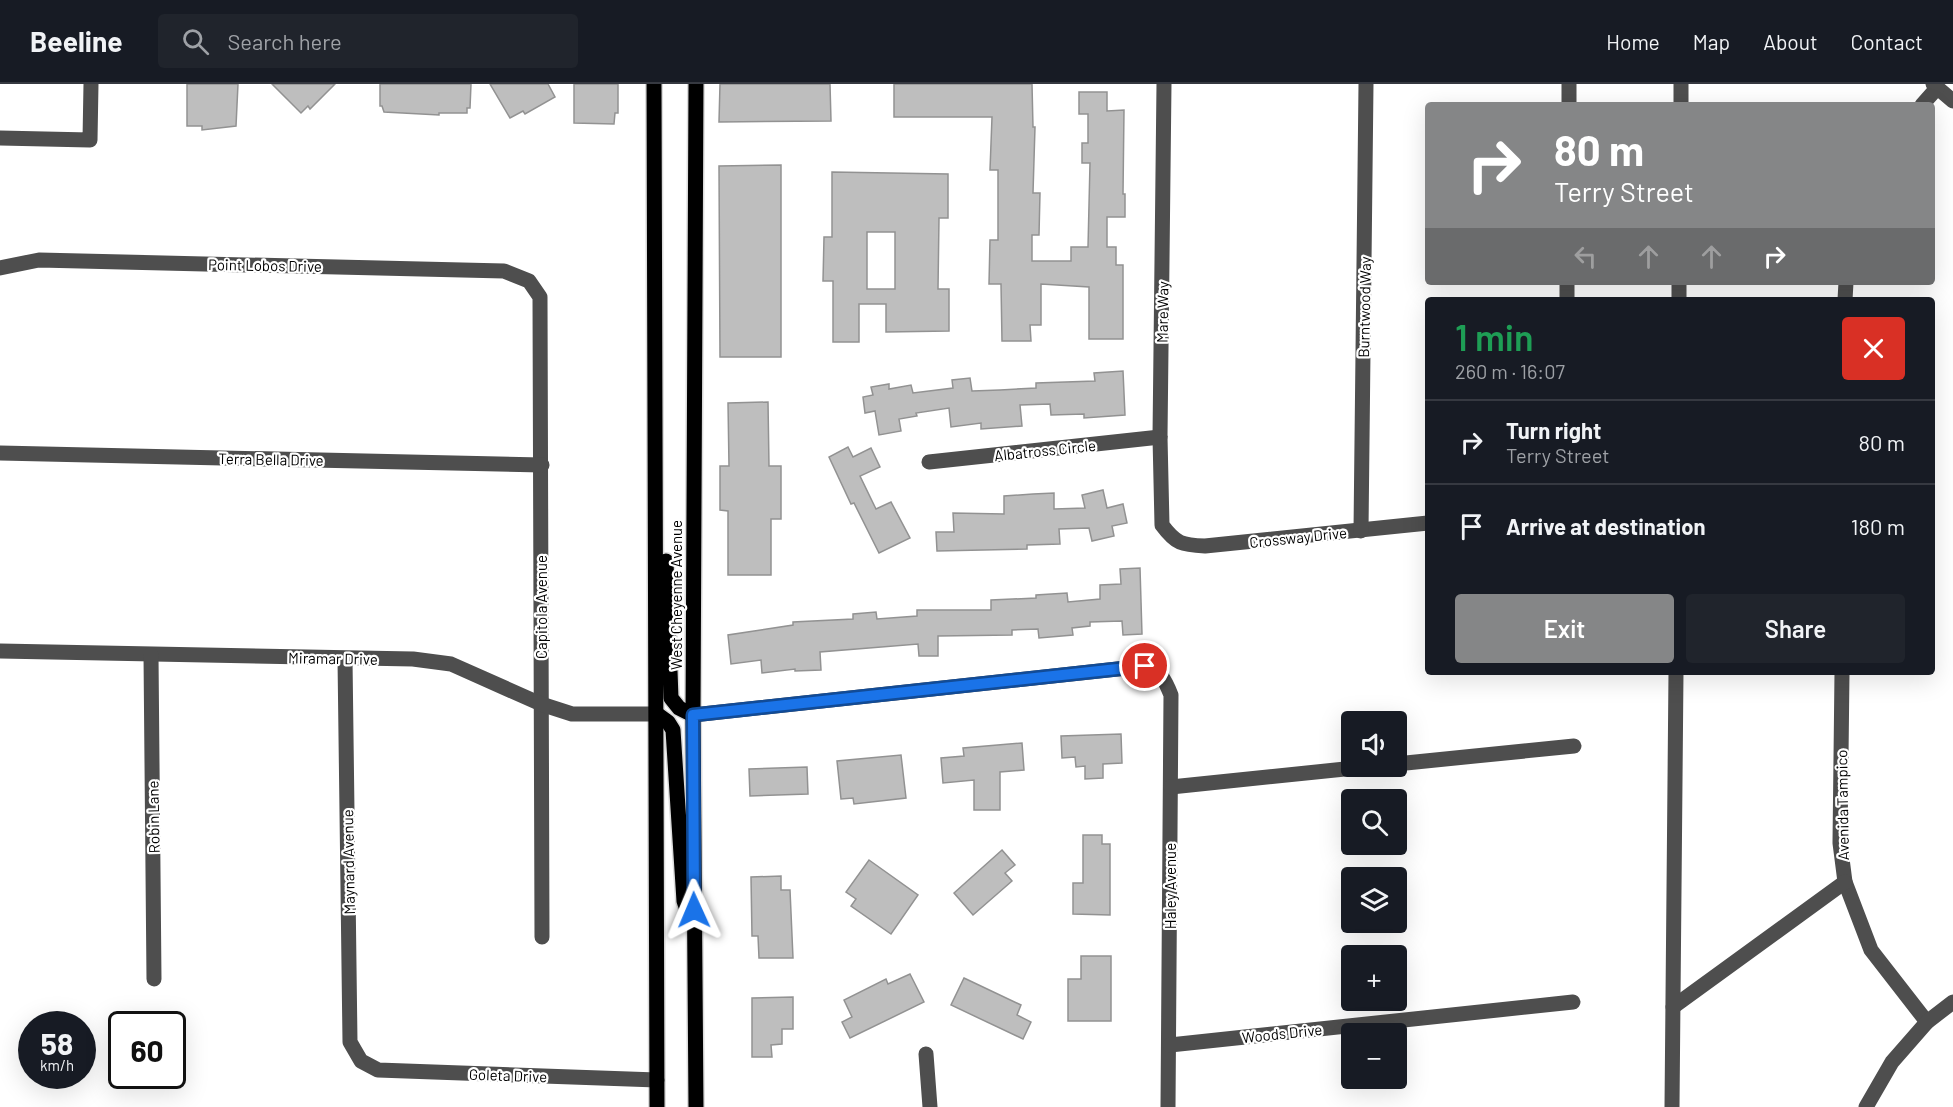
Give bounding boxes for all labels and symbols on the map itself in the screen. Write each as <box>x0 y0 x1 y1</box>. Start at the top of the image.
street label: Point Lobos Drive <box>208 255 322 275</box>
street label: Burntwood Way <box>1354 256 1374 358</box>
street label: Mare Way <box>1152 281 1172 343</box>
street label: Albatross Circle <box>993 436 1097 464</box>
street label: Terra Bella Drive <box>218 449 324 469</box>
street label: West Cheyenne Avenue <box>667 520 685 670</box>
street label: Crossway Drive <box>1248 523 1348 551</box>
street label: Capitola Avenue <box>532 555 550 659</box>
pin <box>1119 640 1170 691</box>
street label: Miramar Drive <box>288 648 378 668</box>
street label: Avenida Tampico <box>1832 749 1852 861</box>
street label: Robin Lane <box>143 781 163 853</box>
street label: Maynard Avenue <box>338 809 358 915</box>
street label: Haley Avenue <box>1161 843 1179 929</box>
position arrow <box>662 878 726 942</box>
speed limit sign: 60 <box>108 1011 186 1089</box>
street label: Woods Drive <box>1241 1020 1323 1046</box>
street label: Goleta Drive <box>469 1065 547 1085</box>

